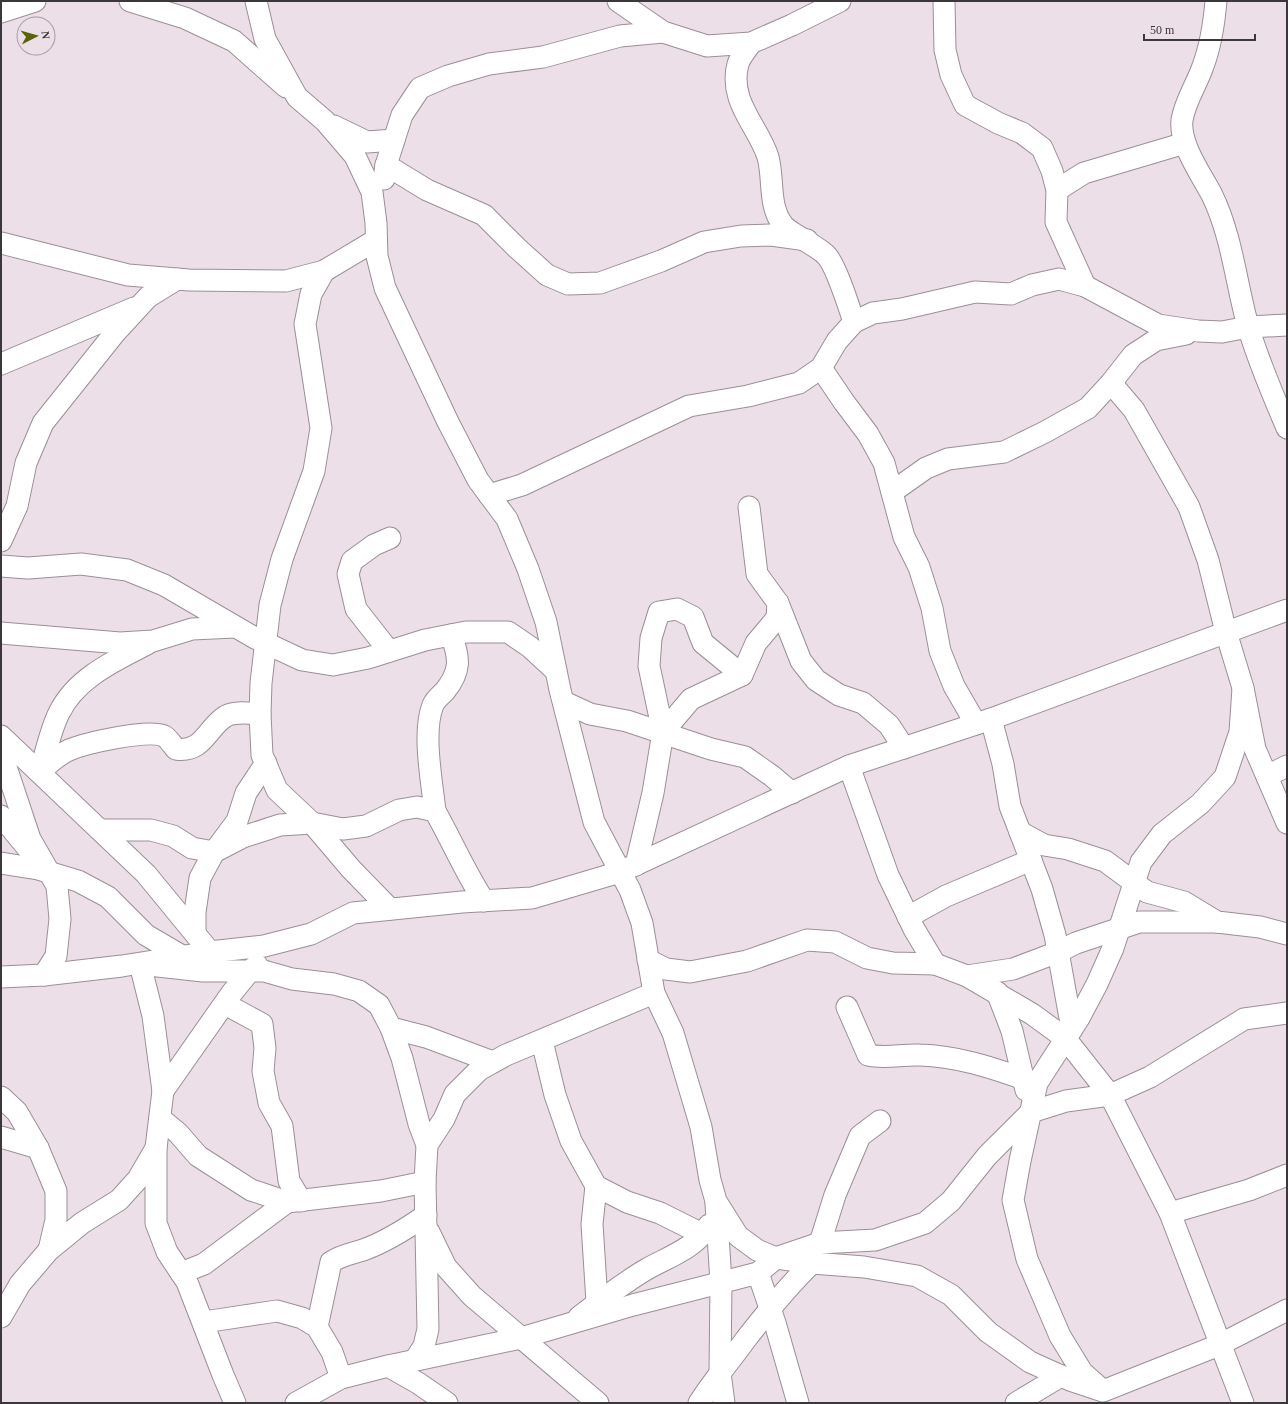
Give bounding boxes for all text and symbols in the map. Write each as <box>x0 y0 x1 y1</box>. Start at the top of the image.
north arrow <box>16 16 56 56</box>
scale bar <box>1144 16 1255 42</box>
text: 50 m <box>1150 23 1175 37</box>
text: N <box>40 30 52 40</box>

